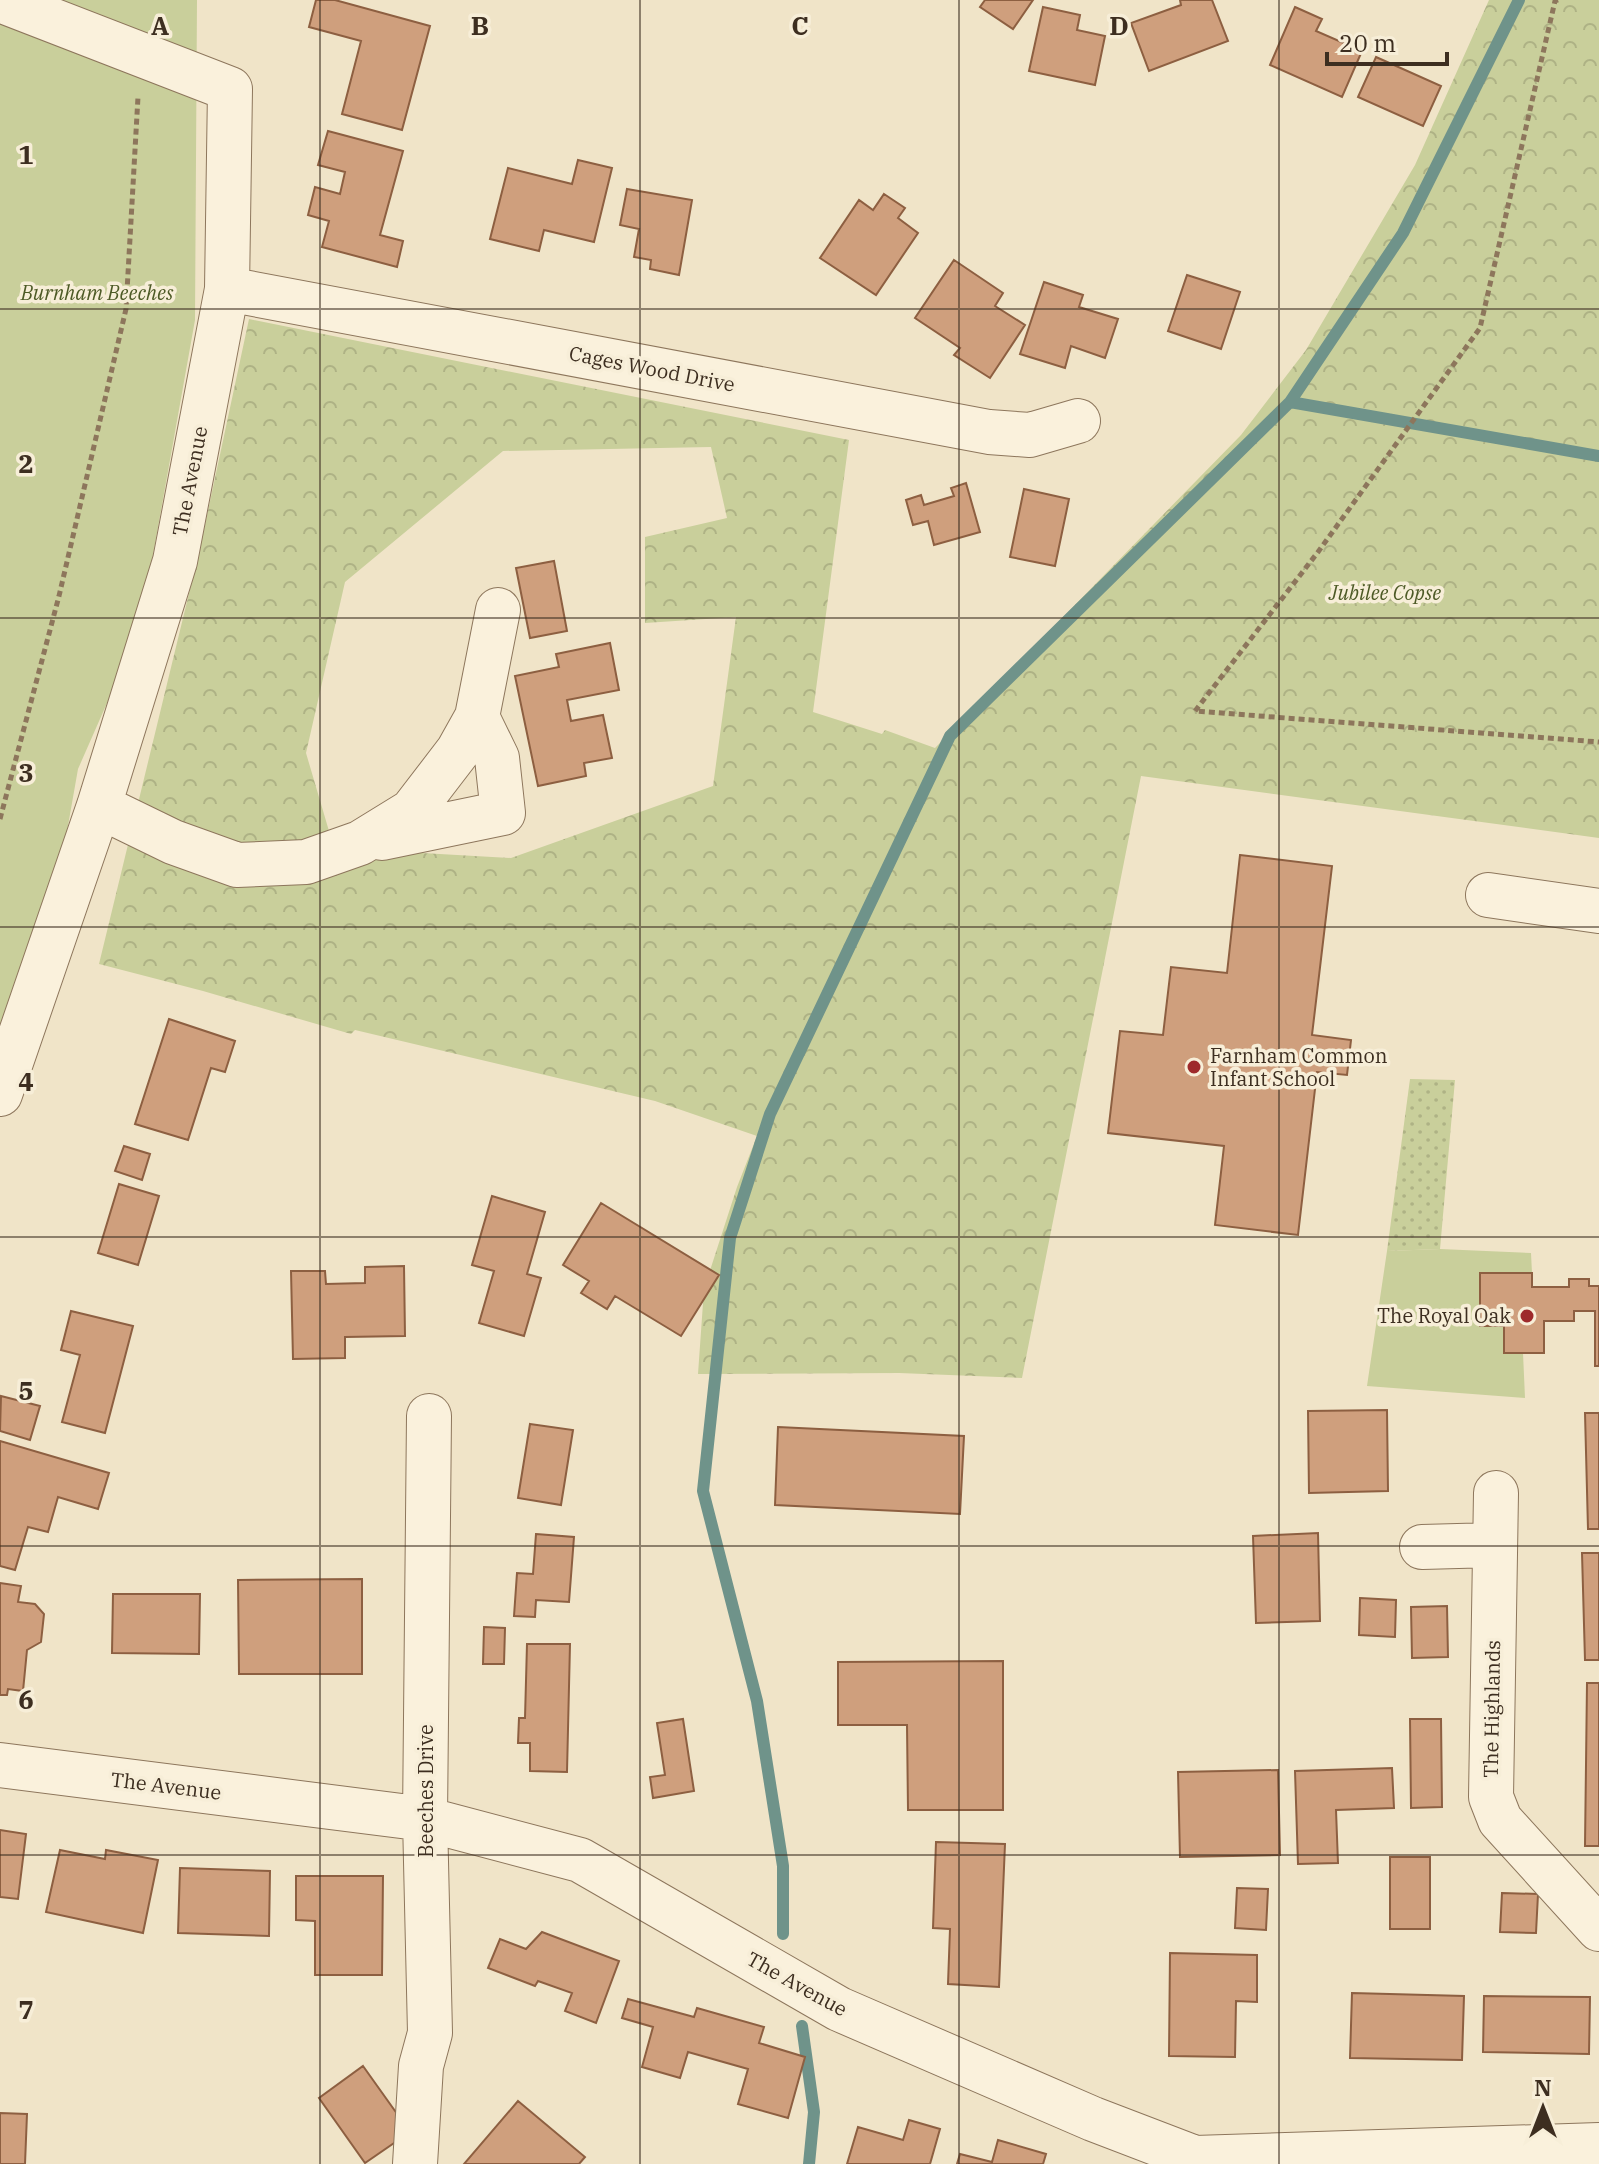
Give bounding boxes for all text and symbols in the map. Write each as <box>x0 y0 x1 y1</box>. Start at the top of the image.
text: A <box>151 8 169 42</box>
text: B <box>471 8 489 42</box>
text: C <box>791 8 809 42</box>
text: D <box>1109 8 1129 42</box>
scale bar <box>1327 16 1447 66</box>
text: 20 m <box>1339 27 1396 59</box>
text: 1 <box>18 137 34 171</box>
park label: Burnham Beeches <box>20 279 174 306</box>
street label: Cages Wood Drive <box>567 339 737 398</box>
street label: The Avenue <box>166 424 213 538</box>
text: 2 <box>18 446 34 480</box>
park label: Jubilee Copse <box>1328 579 1441 606</box>
text: 3 <box>18 755 34 789</box>
place label: Farnham Common Infant School <box>1210 1042 1388 1092</box>
marker: Farnham Common Infant School <box>1185 1058 1203 1076</box>
text: 4 <box>18 1064 34 1098</box>
place label: The Royal Oak <box>1377 1302 1511 1329</box>
marker: The Royal Oak <box>1518 1307 1536 1325</box>
text: 5 <box>18 1373 34 1407</box>
street label: The Highlands <box>1477 1640 1506 1778</box>
text: 6 <box>18 1682 34 1716</box>
street label: Beeches Drive <box>412 1724 439 1858</box>
street label: The Avenue <box>109 1765 223 1806</box>
street label: The Avenue <box>742 1945 852 2022</box>
text: 7 <box>18 1992 34 2026</box>
north arrow <box>1503 2068 1583 2148</box>
text: N <box>1534 2073 1552 2102</box>

